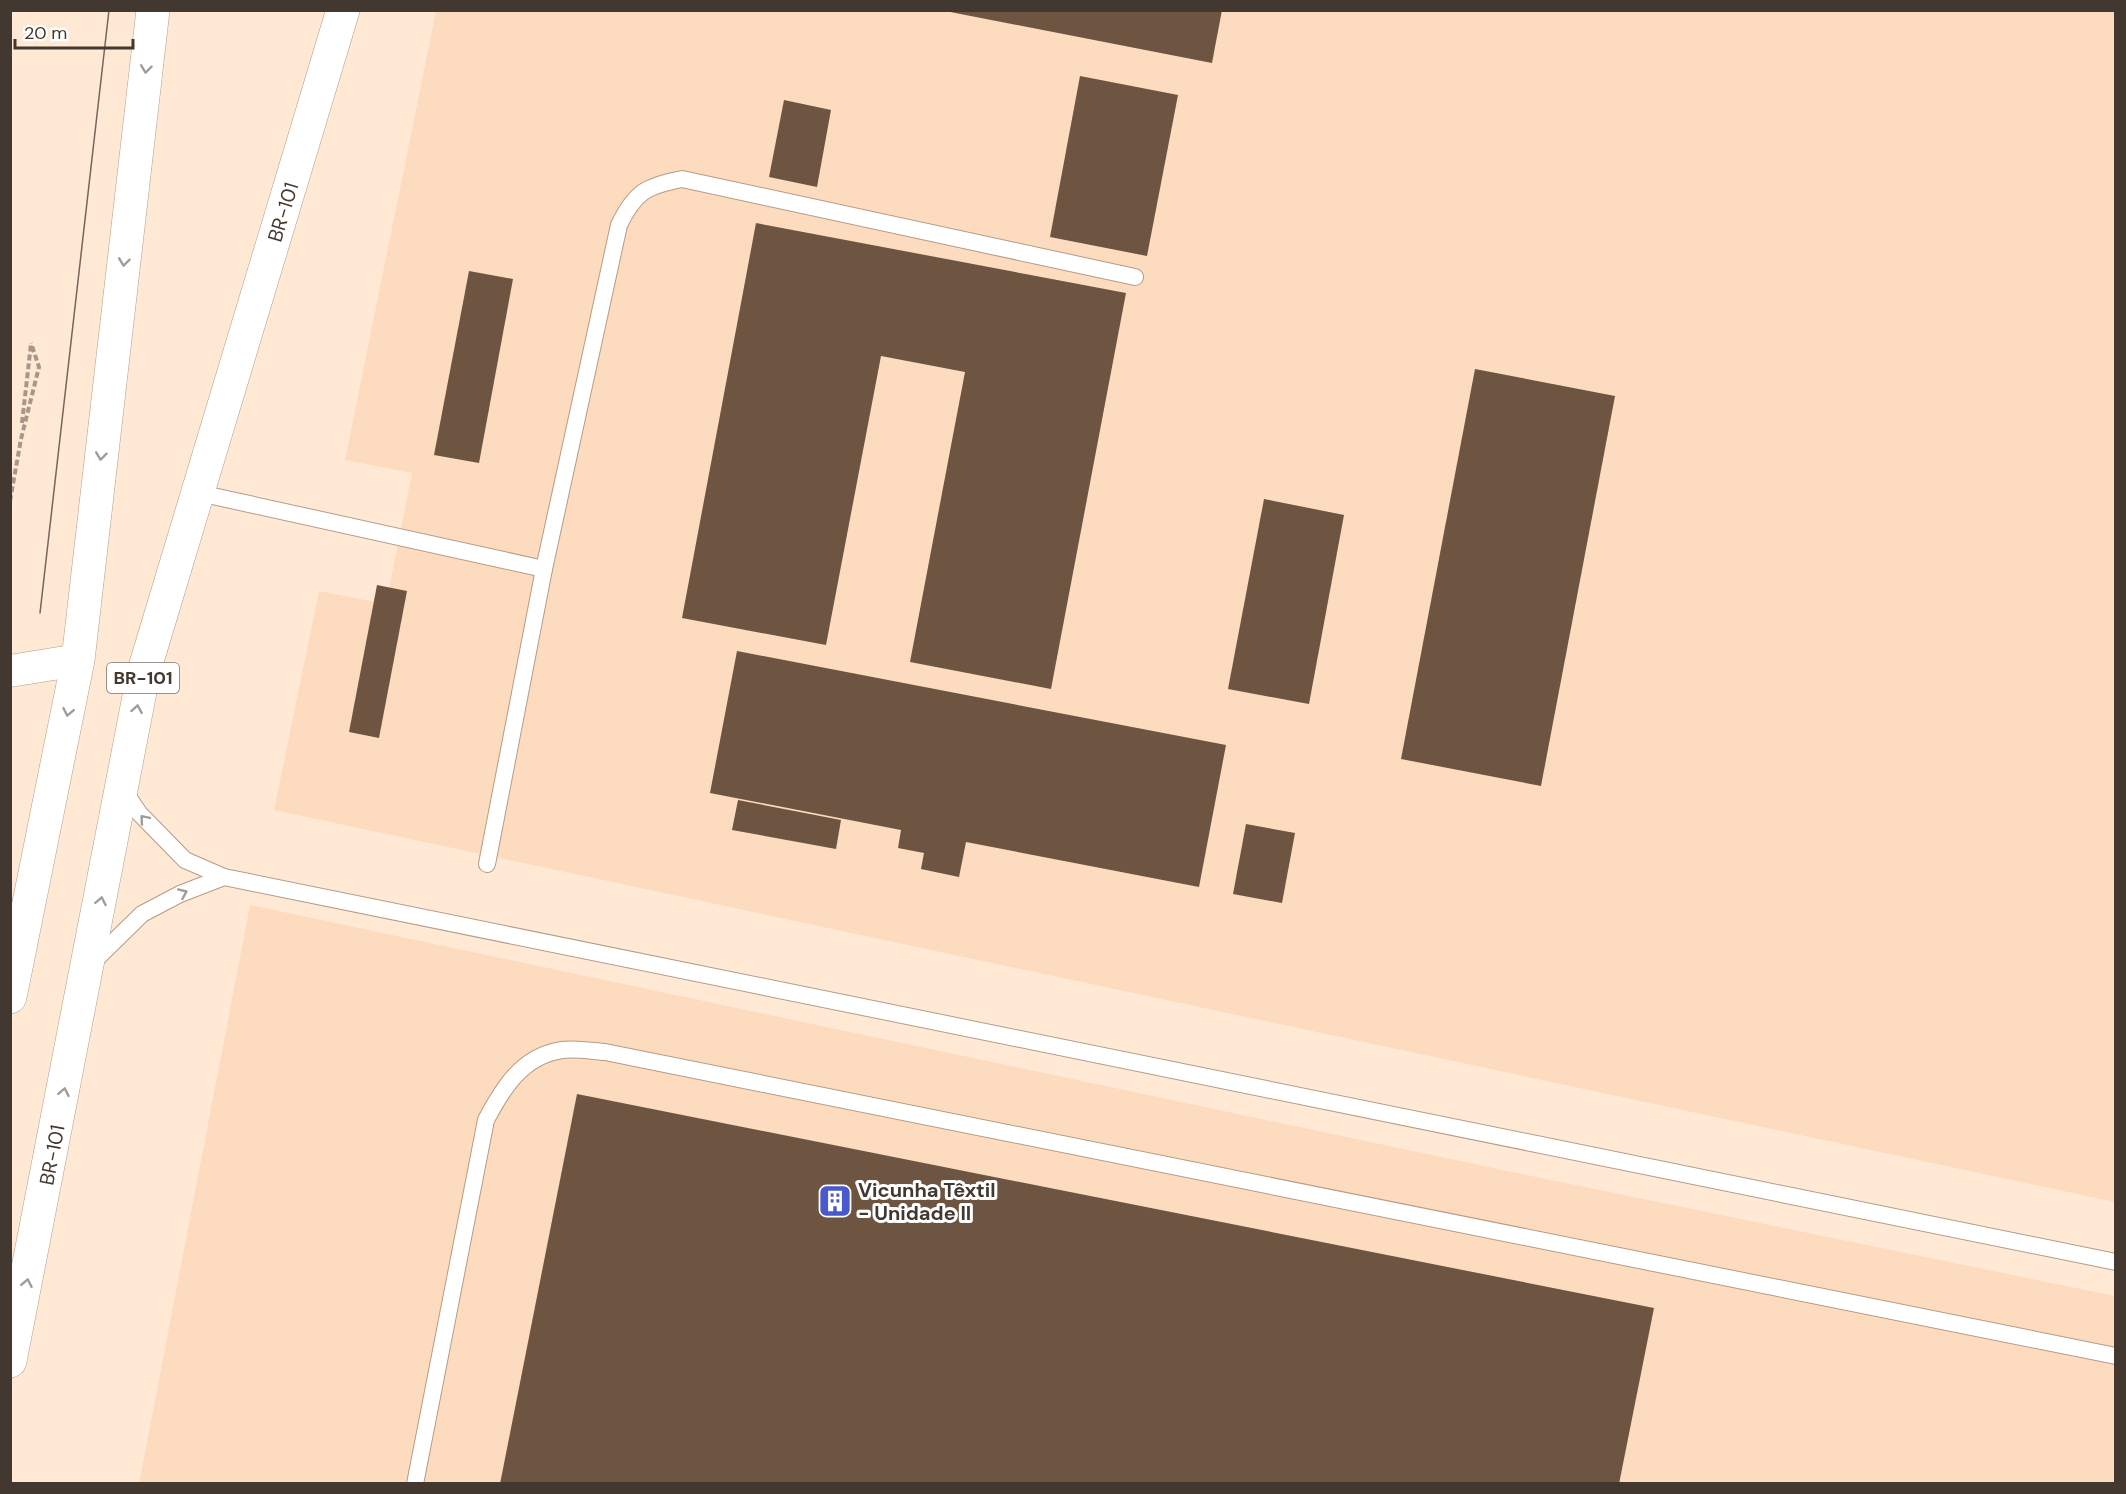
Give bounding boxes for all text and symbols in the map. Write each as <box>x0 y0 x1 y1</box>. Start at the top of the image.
scale bar <box>15 12 134 50</box>
text: 20 m <box>24 21 67 45</box>
one-way arrow <box>140 64 153 73</box>
street label: BR-101 <box>262 179 304 245</box>
one-way arrow <box>118 258 130 267</box>
one-way arrow <box>95 451 108 461</box>
road number: BR-101 <box>107 663 179 693</box>
one-way arrow <box>130 704 143 714</box>
one-way arrow <box>62 706 75 716</box>
one-way arrow <box>140 815 151 826</box>
one-way arrow <box>177 888 188 900</box>
one-way arrow <box>94 896 107 906</box>
one-way arrow <box>57 1087 70 1097</box>
street label: BR-101 <box>33 1123 71 1187</box>
place label: Vicunha Têxtil - Unidade II <box>858 1177 996 1226</box>
building icon: Vicunha Têxtil - Unidade II <box>817 1183 853 1219</box>
one-way arrow <box>20 1279 33 1289</box>

